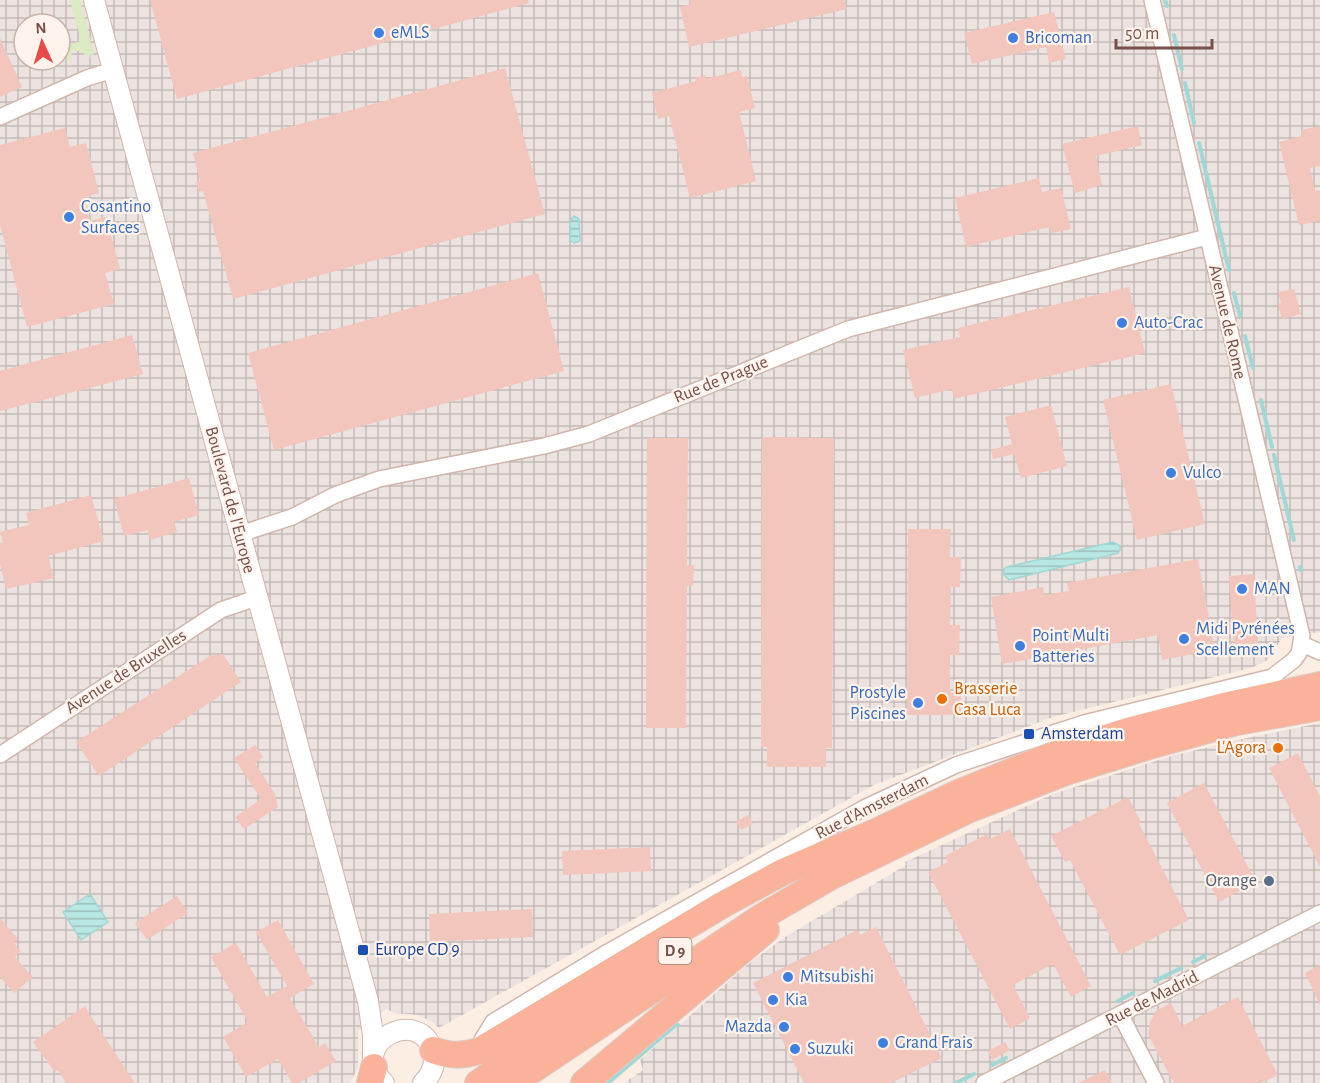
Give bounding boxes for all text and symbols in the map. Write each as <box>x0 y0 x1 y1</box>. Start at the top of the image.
north arrow <box>12 12 72 72</box>
scale bar <box>1116 12 1212 50</box>
text: N <box>35 20 47 36</box>
place label: eMLS <box>391 24 429 42</box>
text: 50 m <box>1125 25 1159 43</box>
marker: eMLS <box>372 26 386 40</box>
place label: Bricoman <box>1025 29 1092 47</box>
marker: Bricoman <box>1006 31 1020 45</box>
place label: Cosantino Surfaces <box>81 198 151 237</box>
marker: Cosantino Surfaces <box>62 210 76 224</box>
street label: Avenue de Rome <box>1205 263 1249 381</box>
place label: Auto-Crac <box>1134 314 1203 332</box>
marker: Auto-Crac <box>1115 316 1129 330</box>
street label: Rue de Prague <box>671 353 771 407</box>
street label: Boulevard de l'Europe <box>202 425 258 575</box>
place label: Vulco <box>1183 464 1222 482</box>
marker: Vulco <box>1164 466 1178 480</box>
place label: MAN <box>1254 580 1291 598</box>
marker: MAN <box>1235 582 1249 596</box>
place label: Midi Pyrénées Scellement <box>1196 620 1295 659</box>
street label: Avenue de Bruxelles <box>62 626 190 718</box>
place label: Point Multi Batteries <box>1032 627 1109 666</box>
marker: Midi Pyrénées Scellement <box>1177 632 1191 646</box>
marker: Point Multi Batteries <box>1013 639 1027 653</box>
place label: Brasserie Casa Luca <box>954 680 1021 719</box>
place label: Prostyle Piscines <box>849 684 906 723</box>
marker: Brasserie Casa Luca <box>935 692 949 706</box>
marker: Prostyle Piscines <box>911 696 925 710</box>
place label: Amsterdam <box>1041 725 1124 743</box>
marker: Amsterdam <box>1022 727 1036 741</box>
place label: L'Agora <box>1217 739 1266 757</box>
marker: L'Agora <box>1271 741 1285 755</box>
street label: Rue d'Amsterdam <box>813 771 931 843</box>
place label: Orange <box>1205 872 1257 890</box>
marker: Orange <box>1262 874 1276 888</box>
road number: D 9 <box>658 938 692 964</box>
place label: Europe CD 9 <box>375 941 460 959</box>
marker: Europe CD 9 <box>356 943 370 957</box>
place label: Mitsubishi <box>800 968 874 986</box>
street label: Rue de Madrid <box>1103 968 1201 1030</box>
marker: Mitsubishi <box>781 970 795 984</box>
place label: Kia <box>785 991 808 1009</box>
marker: Kia <box>766 993 780 1007</box>
place label: Mazda <box>725 1018 772 1036</box>
marker: Mazda <box>777 1020 791 1034</box>
place label: Grand Frais <box>895 1034 973 1052</box>
marker: Grand Frais <box>876 1036 890 1050</box>
place label: Suzuki <box>807 1040 854 1058</box>
marker: Suzuki <box>788 1042 802 1056</box>

